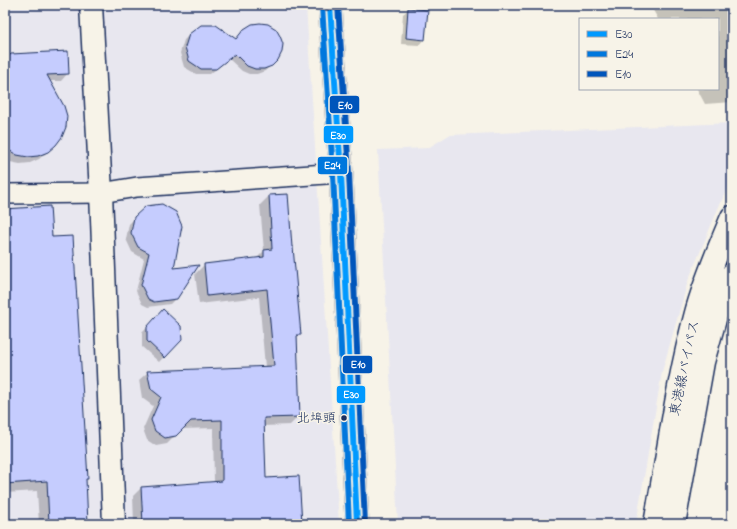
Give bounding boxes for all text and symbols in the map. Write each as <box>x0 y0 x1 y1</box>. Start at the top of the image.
legend <box>579 18 719 90</box>
text: E30 <box>615 26 632 44</box>
text: E24 <box>615 46 633 64</box>
text: E10 <box>615 66 631 84</box>
line badge: E10 <box>329 95 360 114</box>
text: E10 <box>338 98 353 114</box>
line badge: E30 <box>323 125 354 144</box>
text: E30 <box>330 128 346 144</box>
line badge: E24 <box>317 156 348 175</box>
text: E24 <box>324 158 341 174</box>
street label: 東港線バイパス <box>665 318 705 418</box>
line badge: E10 <box>342 355 373 374</box>
text: E10 <box>351 357 366 373</box>
line badge: E30 <box>336 385 366 404</box>
text: E30 <box>343 387 359 403</box>
place label: 北埠頭 <box>297 409 336 428</box>
marker: 北埠頭 <box>339 413 349 423</box>

